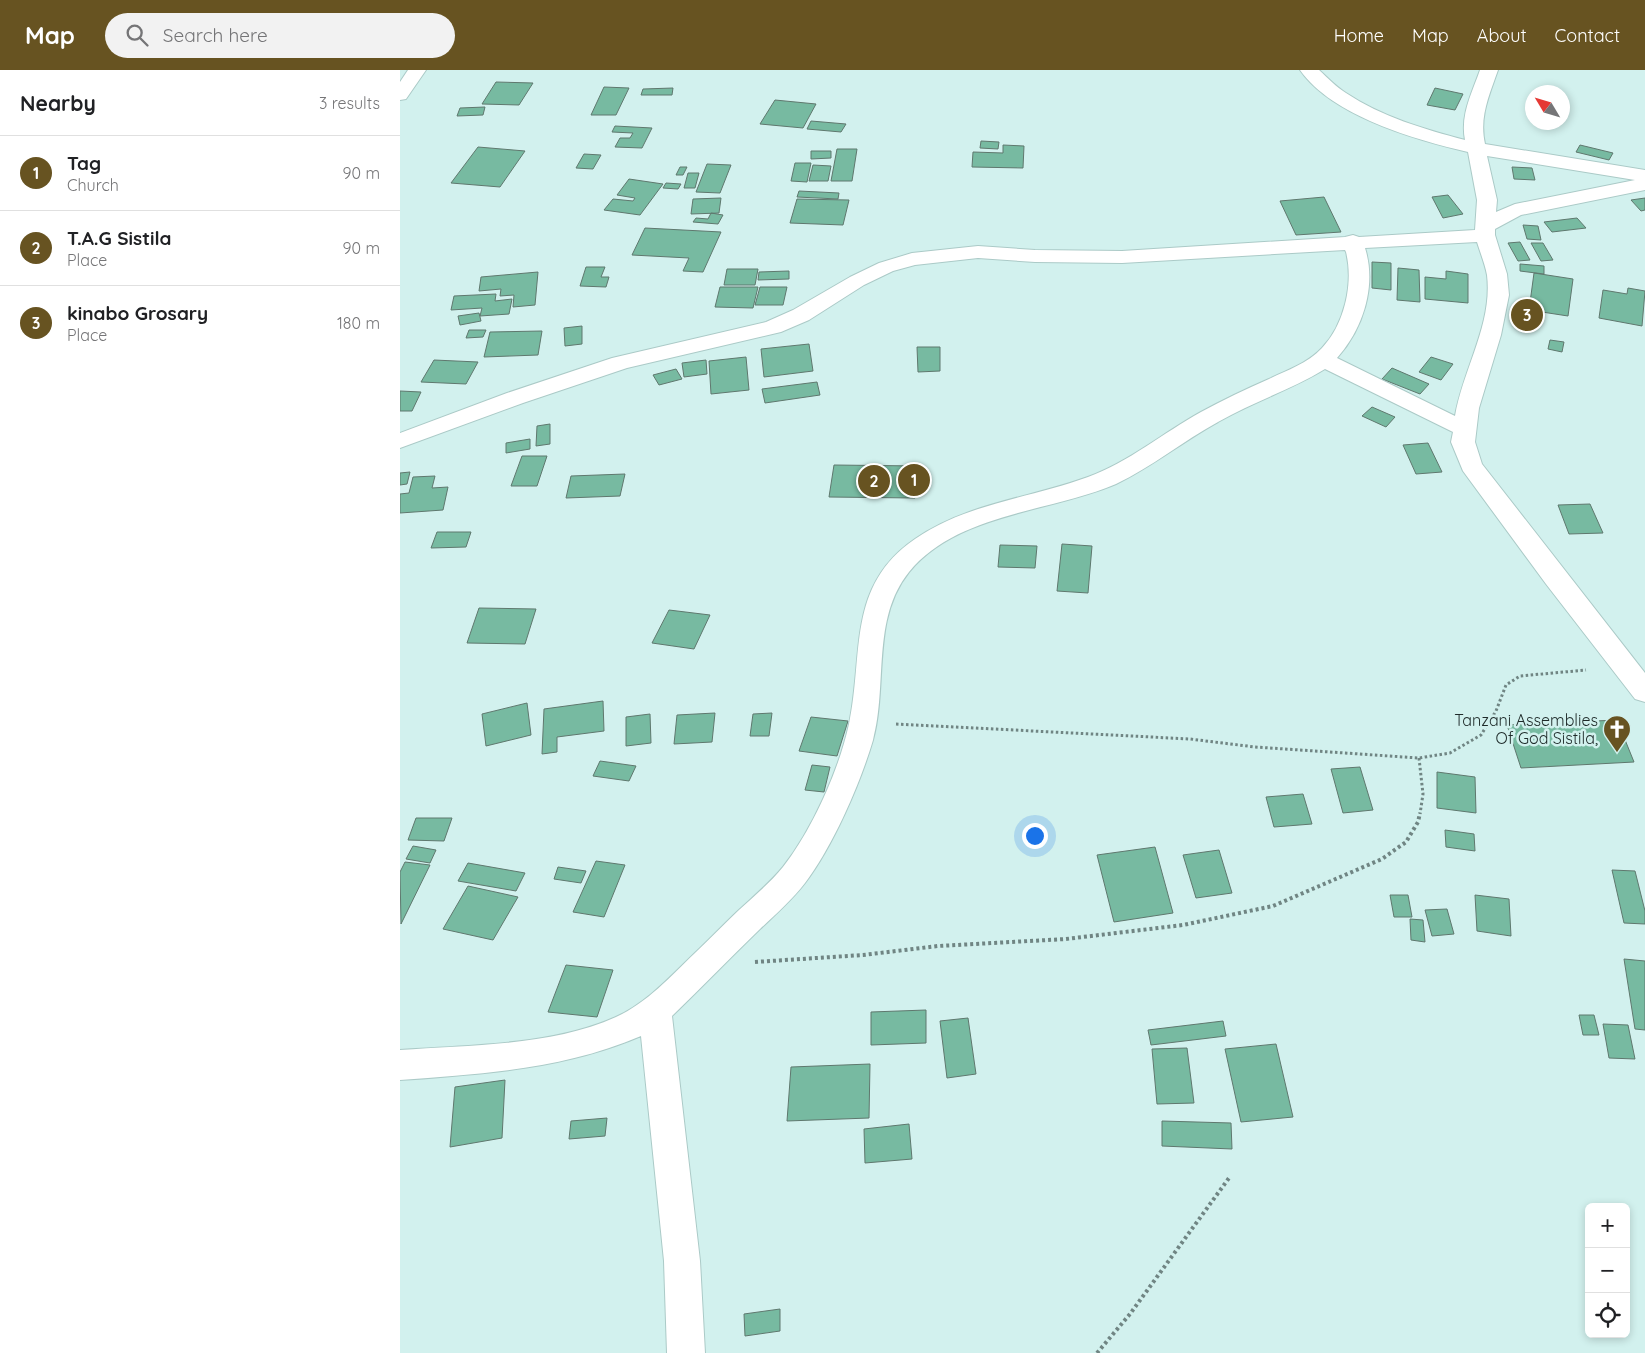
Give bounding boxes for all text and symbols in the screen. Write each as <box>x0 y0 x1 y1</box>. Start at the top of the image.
search box <box>105 13 455 58</box>
text: Map <box>25 20 75 50</box>
icon: search <box>123 21 151 49</box>
text: Search here <box>163 23 268 47</box>
text: Home <box>1334 24 1384 47</box>
text: Map <box>1412 24 1449 47</box>
text: About <box>1477 24 1527 47</box>
text: Contact <box>1555 24 1620 47</box>
north arrow <box>1525 85 1570 130</box>
text: Nearby <box>20 90 96 116</box>
text: 3 results <box>319 93 380 113</box>
text: Tag <box>67 151 101 175</box>
text: 1 <box>33 163 39 183</box>
text: 90 m <box>343 163 380 183</box>
text: Church <box>67 175 119 195</box>
text: T.A.G Sistila <box>67 226 171 250</box>
text: 2 <box>31 238 41 258</box>
text: 90 m <box>343 238 380 258</box>
text: Place <box>67 250 107 270</box>
pin: 3 <box>1511 296 1543 334</box>
text: kinabo Grosary <box>67 301 208 325</box>
text: 3 <box>32 313 40 333</box>
text: 180 m <box>337 313 380 333</box>
text: Place <box>67 325 107 345</box>
pin: 1 <box>898 461 930 499</box>
pin: 2 <box>858 462 890 500</box>
place label: Tanzani Assemblies Of God Sistila, <box>1454 710 1598 748</box>
church icon: Tanzani Assemblies Of God Sistila, <box>1602 714 1632 753</box>
your location <box>1022 823 1048 849</box>
map controls <box>1585 1203 1630 1338</box>
button: + <box>1585 1203 1630 1248</box>
button: − <box>1585 1248 1630 1293</box>
button: locate <box>1585 1293 1630 1338</box>

